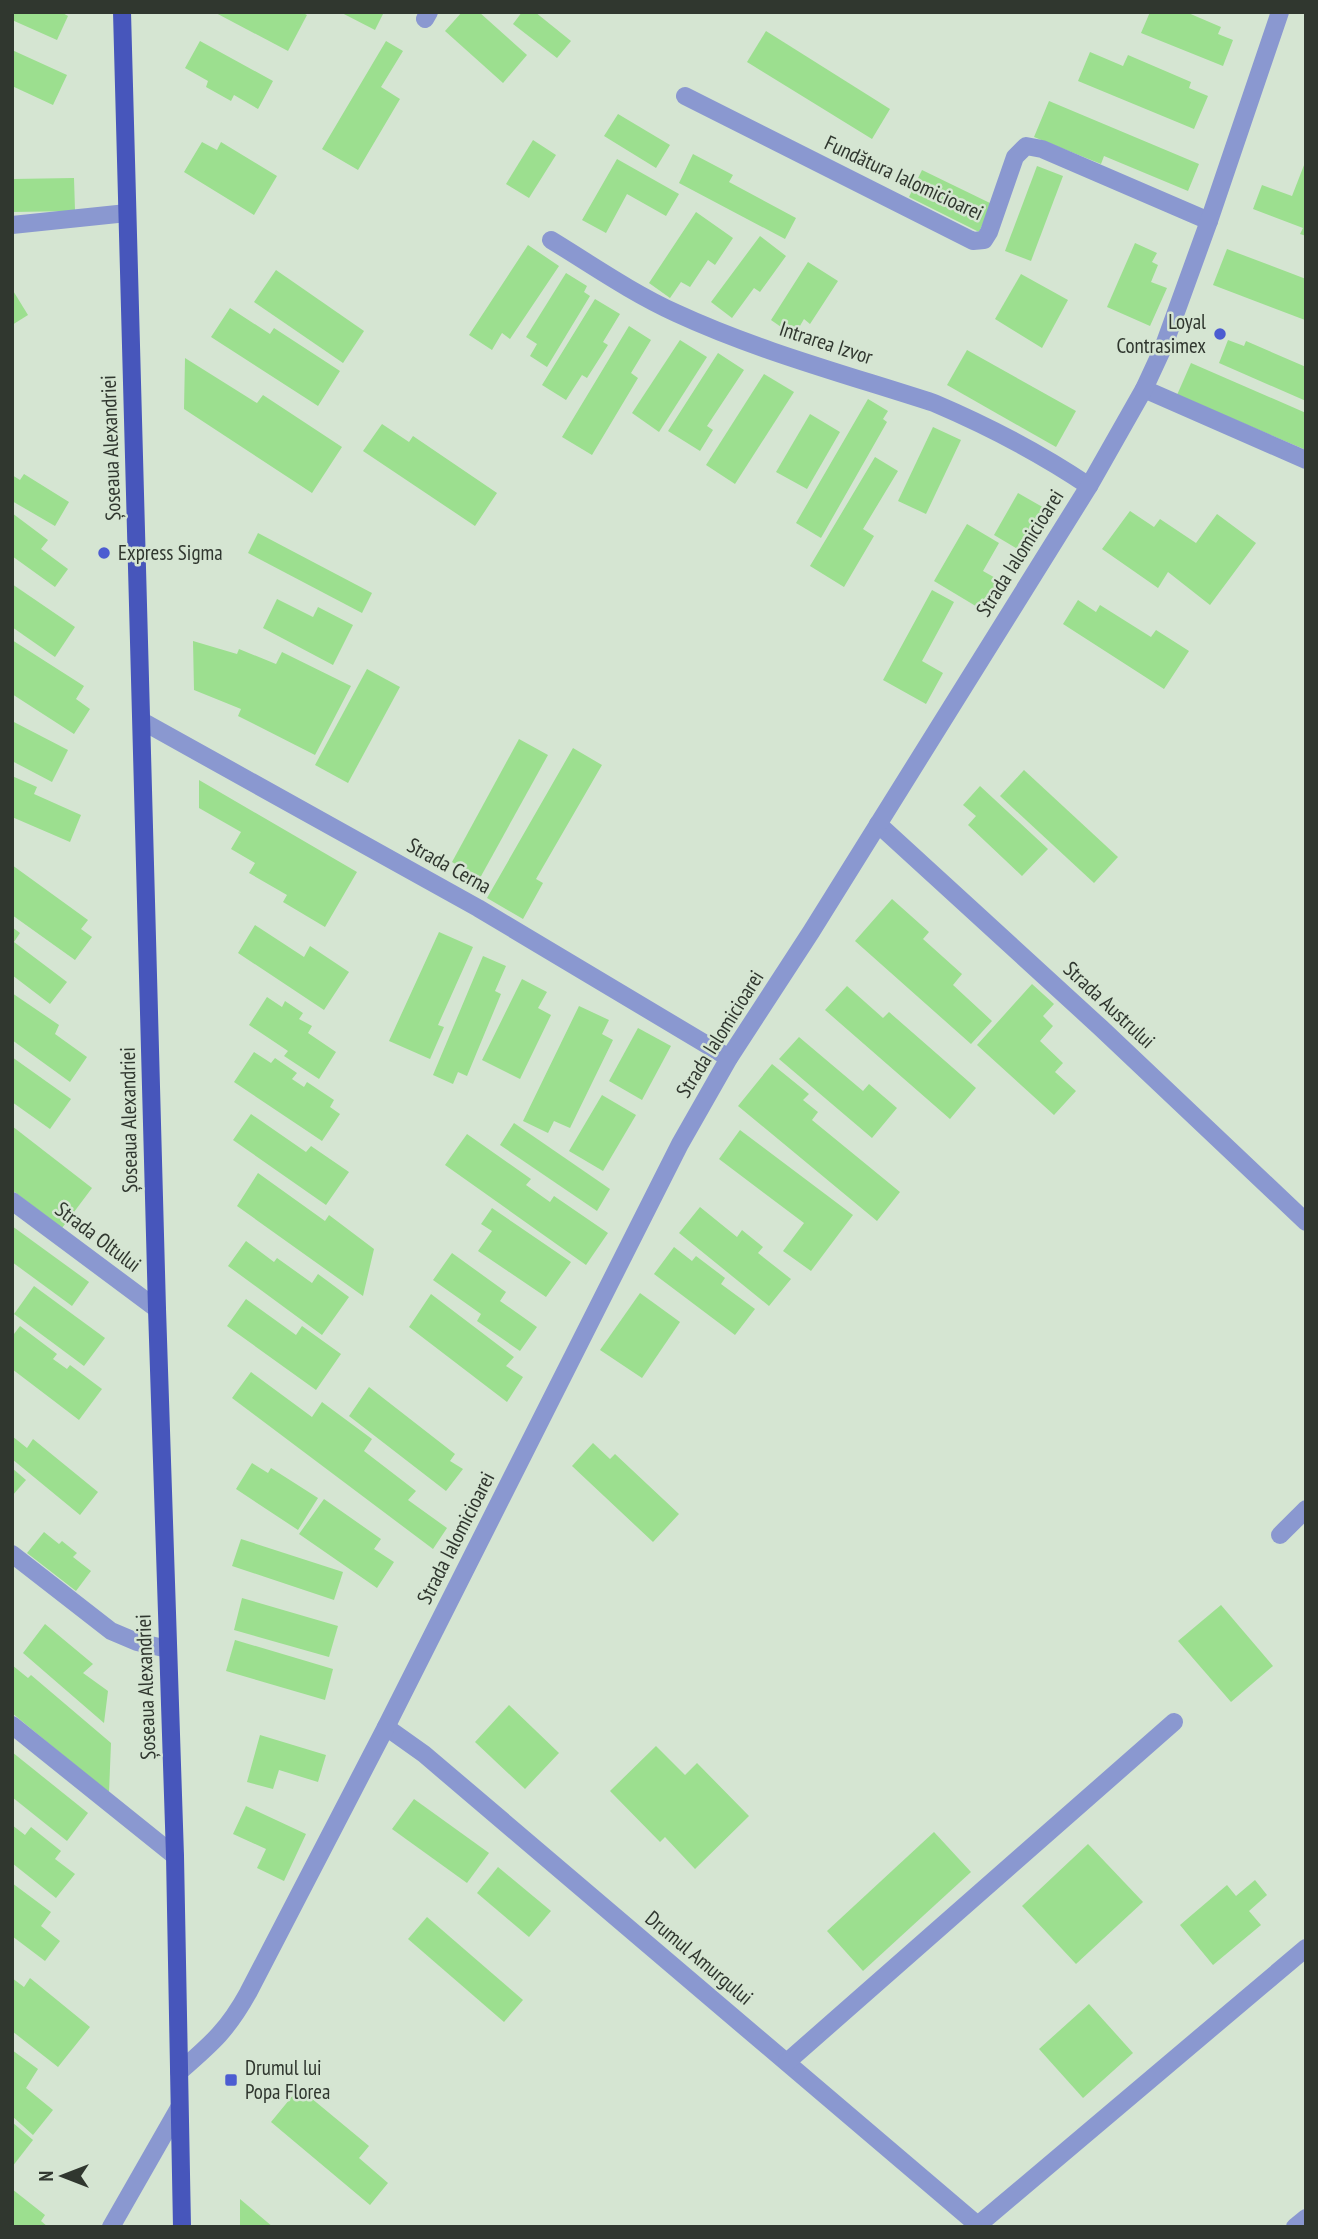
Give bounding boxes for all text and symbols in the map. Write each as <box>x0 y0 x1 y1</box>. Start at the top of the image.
street label: Fundătura Ialomicioarei <box>821 129 988 226</box>
place label: Loyal Contrasimex <box>1116 308 1206 359</box>
street label: Intrarea Izvor <box>776 315 877 370</box>
marker: Loyal Contrasimex <box>1212 326 1228 342</box>
street label: Șoseaua Alexandriei <box>94 375 127 521</box>
street label: Strada Ialomicioarei <box>970 484 1069 621</box>
place label: Express Sigma <box>118 539 223 566</box>
marker: Express Sigma <box>96 545 112 561</box>
street label: Strada Cerna <box>402 831 496 900</box>
street label: Strada Austrului <box>1058 955 1161 1054</box>
street label: Strada Ialomicioarei <box>670 965 769 1102</box>
street label: Șoseaua Alexandriei <box>114 1047 143 1193</box>
street label: Strada Oltului <box>50 1196 147 1278</box>
street label: Strada Ialomicioarei <box>411 1467 500 1608</box>
street label: Șoseaua Alexandriei <box>129 1614 162 1760</box>
street label: Drumul Amurgului <box>640 1905 759 2011</box>
place label: Drumul lui Popa Florea <box>245 2054 330 2105</box>
marker: Drumul lui Popa Florea <box>223 2072 239 2088</box>
north arrow <box>28 2141 98 2211</box>
text: N <box>34 2171 58 2181</box>

